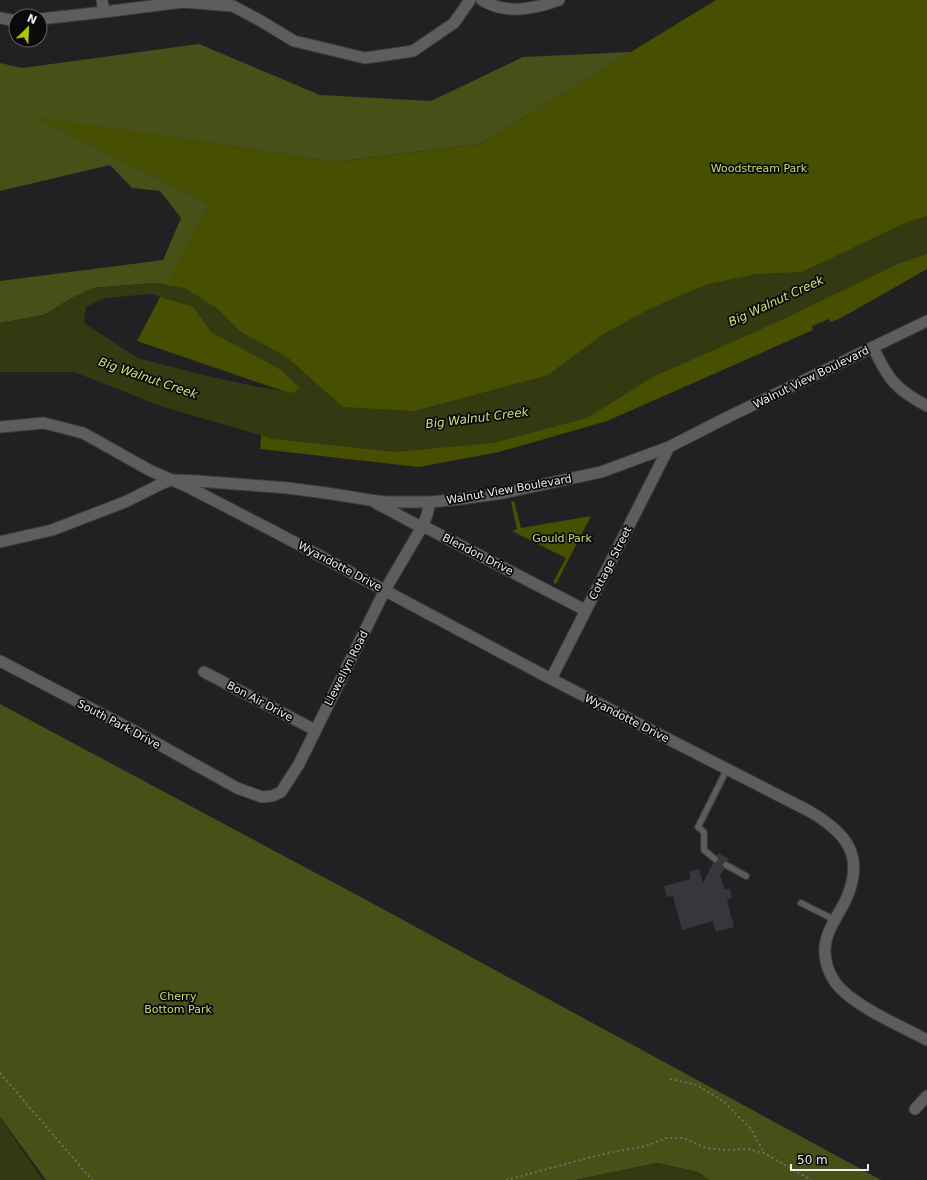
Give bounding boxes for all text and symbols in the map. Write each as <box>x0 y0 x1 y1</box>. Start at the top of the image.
north arrow <box>8 8 48 48</box>
text: N <box>25 12 39 27</box>
park label: Woodstream Park <box>711 162 808 175</box>
water label: Big Walnut Creek <box>726 272 827 329</box>
street label: Walnut View Boulevard <box>751 344 871 411</box>
water label: Big Walnut Creek <box>97 355 200 402</box>
water label: Big Walnut Creek <box>425 405 530 431</box>
street label: Walnut View Boulevard <box>445 472 573 507</box>
street label: Cottage Street <box>586 524 635 602</box>
street label: Blendon Drive <box>440 531 516 578</box>
park label: Gould Park <box>532 532 592 545</box>
street label: Wyandotte Drive <box>296 539 384 594</box>
street label: Llewellyn Road <box>322 629 371 708</box>
street label: Bon Air Drive <box>225 679 295 724</box>
street label: Wyandotte Drive <box>582 692 671 745</box>
street label: South Park Drive <box>75 697 163 752</box>
park label: Cherry Bottom Park <box>144 990 212 1016</box>
scale bar <box>791 1146 868 1172</box>
text: 50 m <box>797 1153 828 1167</box>

